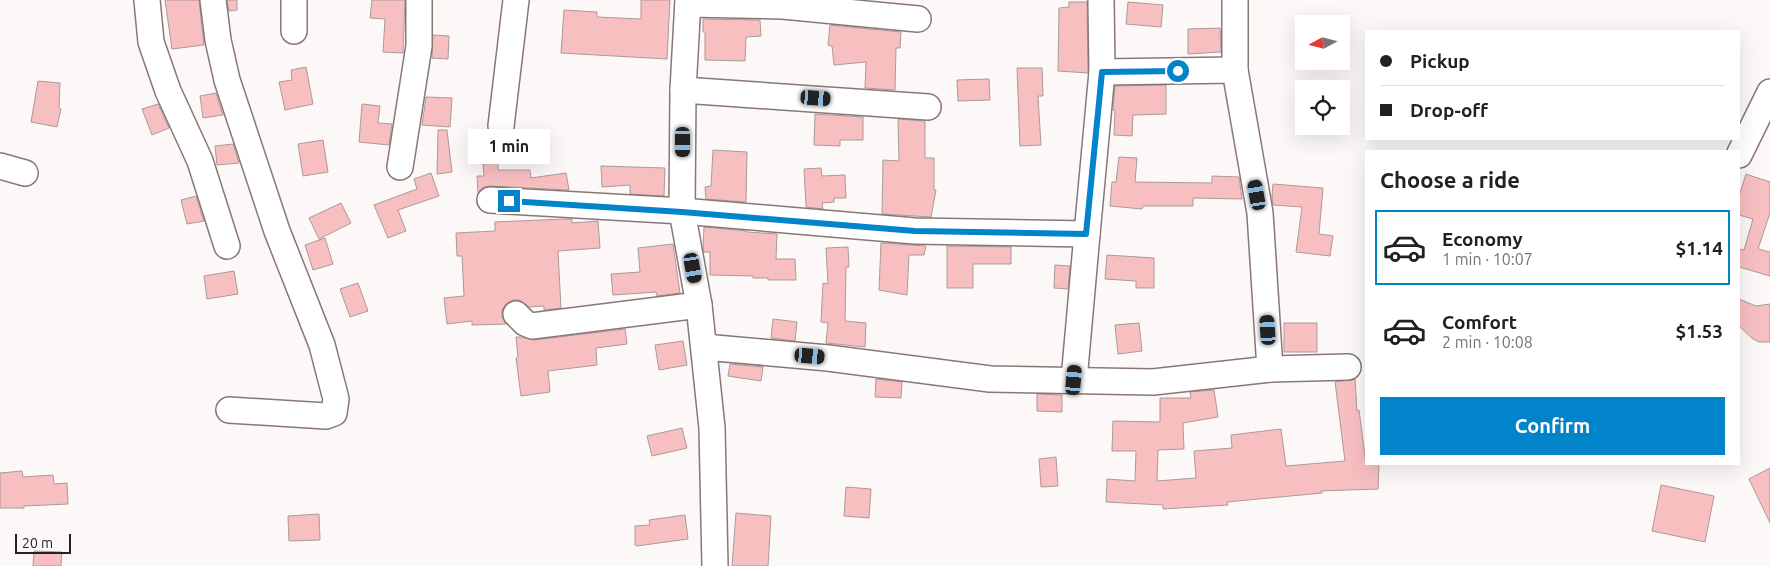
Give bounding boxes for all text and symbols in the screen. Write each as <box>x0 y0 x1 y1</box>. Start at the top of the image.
north arrow <box>1295 15 1350 70</box>
map controls <box>1295 15 1350 135</box>
text: Pickup <box>1410 50 1470 72</box>
route start <box>1167 60 1189 82</box>
button: locate <box>1295 80 1350 135</box>
car <box>800 89 831 107</box>
text: Drop-off <box>1410 99 1488 121</box>
car <box>675 127 690 157</box>
callout: 1 min <box>468 128 550 164</box>
text: 1 min <box>489 137 529 155</box>
text: Choose a ride <box>1380 167 1520 192</box>
car <box>1247 179 1266 211</box>
route end <box>498 190 520 212</box>
icon: car <box>1382 225 1427 270</box>
text: Economy <box>1442 228 1523 250</box>
text: $1.14 <box>1675 237 1723 259</box>
text: 1 min · 10:07 <box>1442 250 1533 268</box>
car <box>683 252 702 284</box>
icon: car <box>1382 308 1427 353</box>
text: Comfort <box>1442 311 1517 333</box>
car <box>1259 315 1276 345</box>
text: $1.53 <box>1675 320 1723 342</box>
text: 2 min · 10:08 <box>1442 333 1533 351</box>
car <box>794 347 825 365</box>
car <box>1065 364 1082 396</box>
button: Confirm <box>1380 397 1725 455</box>
scale bar <box>15 531 71 554</box>
text: 20 m <box>22 535 53 551</box>

